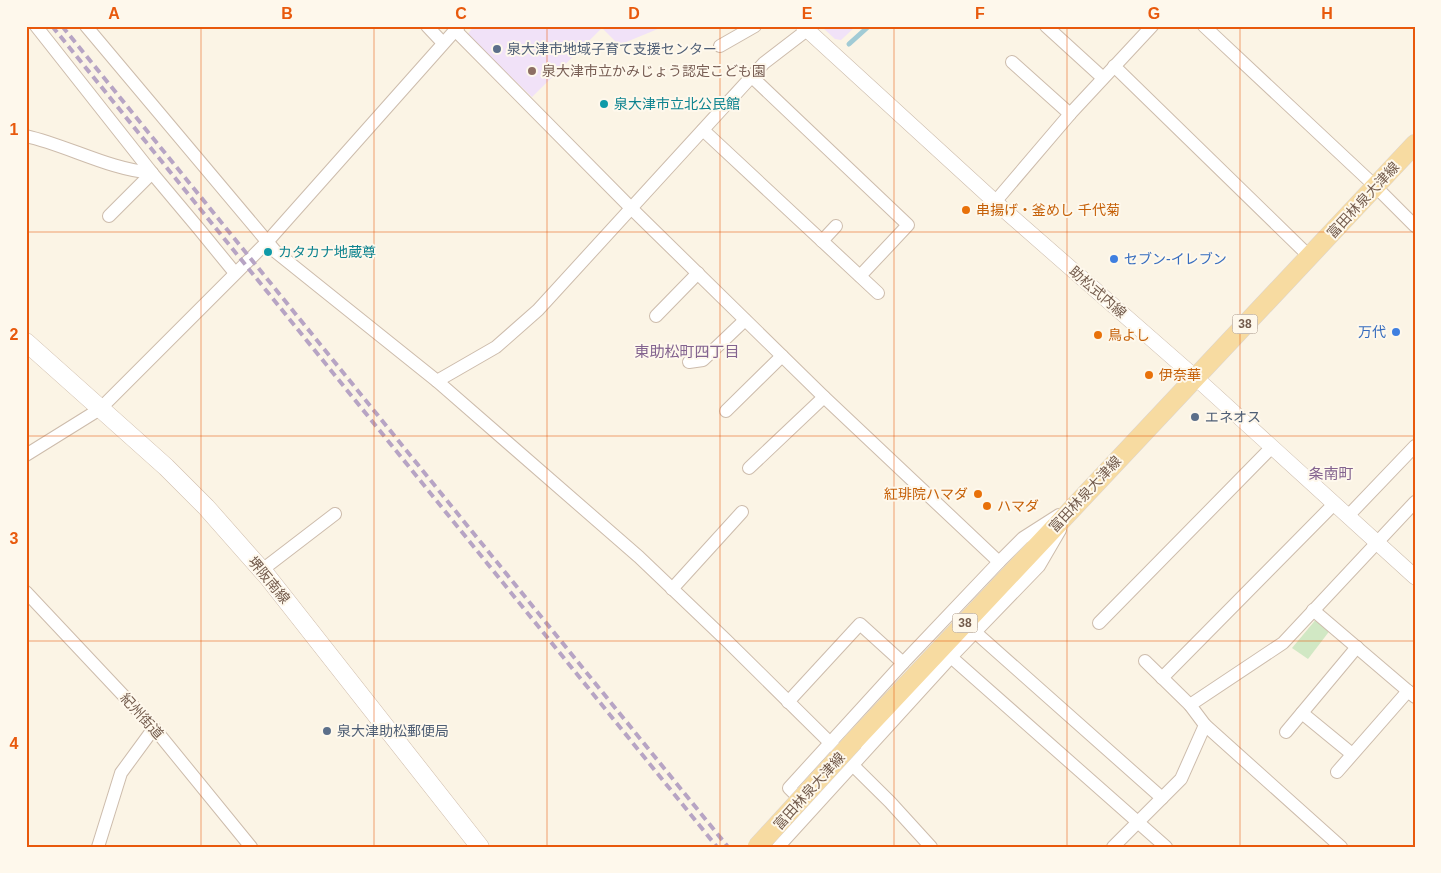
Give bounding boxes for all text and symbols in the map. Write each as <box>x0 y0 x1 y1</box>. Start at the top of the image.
text: A <box>108 5 120 22</box>
text: B <box>281 5 293 22</box>
text: C <box>455 5 467 22</box>
text: D <box>628 5 640 22</box>
text: E <box>802 5 813 22</box>
text: F <box>975 5 985 22</box>
text: G <box>1148 5 1160 22</box>
text: H <box>1321 5 1333 22</box>
place label: 泉大津市地域子育て支援センター <box>507 41 717 57</box>
marker: 泉大津市地域子育て支援センター <box>491 43 503 55</box>
place label: 泉大津市立かみじょう認定こども園 <box>542 63 766 79</box>
marker: 泉大津市立かみじょう認定こども園 <box>526 65 538 77</box>
place label: 泉大津市立北公民館 <box>614 96 740 112</box>
marker: 泉大津市立北公民館 <box>598 98 610 110</box>
text: 1 <box>10 121 19 138</box>
street label: 富田林泉大津線 <box>1324 159 1402 241</box>
place label: 串揚げ・釜めし 千代菊 <box>976 202 1120 218</box>
marker: 串揚げ・釜めし 千代菊 <box>960 204 972 216</box>
place label: カタカナ地蔵尊 <box>278 244 376 260</box>
marker: カタカナ地蔵尊 <box>262 246 274 258</box>
place label: セブン-イレブン <box>1124 251 1227 267</box>
marker: セブン-イレブン <box>1108 253 1120 265</box>
street label: 助松式内線 <box>1066 263 1130 321</box>
road number: 38 <box>1232 314 1258 334</box>
place label: 万代 <box>1358 324 1386 340</box>
text: 2 <box>10 326 19 343</box>
marker: 万代 <box>1390 326 1402 338</box>
place label: 鳥よし <box>1108 327 1150 343</box>
marker: 鳥よし <box>1092 329 1104 341</box>
district label: 東助松町四丁目 <box>634 343 740 360</box>
place label: 伊奈華 <box>1159 367 1201 383</box>
marker: 伊奈華 <box>1143 369 1155 381</box>
place label: エネオス <box>1205 409 1261 425</box>
marker: エネオス <box>1189 411 1201 423</box>
street label: 富田林泉大津線 <box>1046 453 1124 535</box>
district label: 条南町 <box>1308 465 1354 482</box>
place label: 紅琲院ハマダ <box>884 486 968 502</box>
marker: 紅琲院ハマダ <box>972 488 984 500</box>
place label: ハマダ <box>997 498 1039 514</box>
marker: ハマダ <box>981 500 993 512</box>
text: 3 <box>10 530 19 547</box>
street label: 堺阪南線 <box>245 553 293 607</box>
road number: 38 <box>952 614 978 632</box>
street label: 紀州街道 <box>117 690 167 742</box>
place label: 泉大津助松郵便局 <box>337 723 449 739</box>
marker: 泉大津助松郵便局 <box>321 725 333 737</box>
text: 4 <box>10 735 19 752</box>
street label: 富田林泉大津線 <box>770 749 848 833</box>

